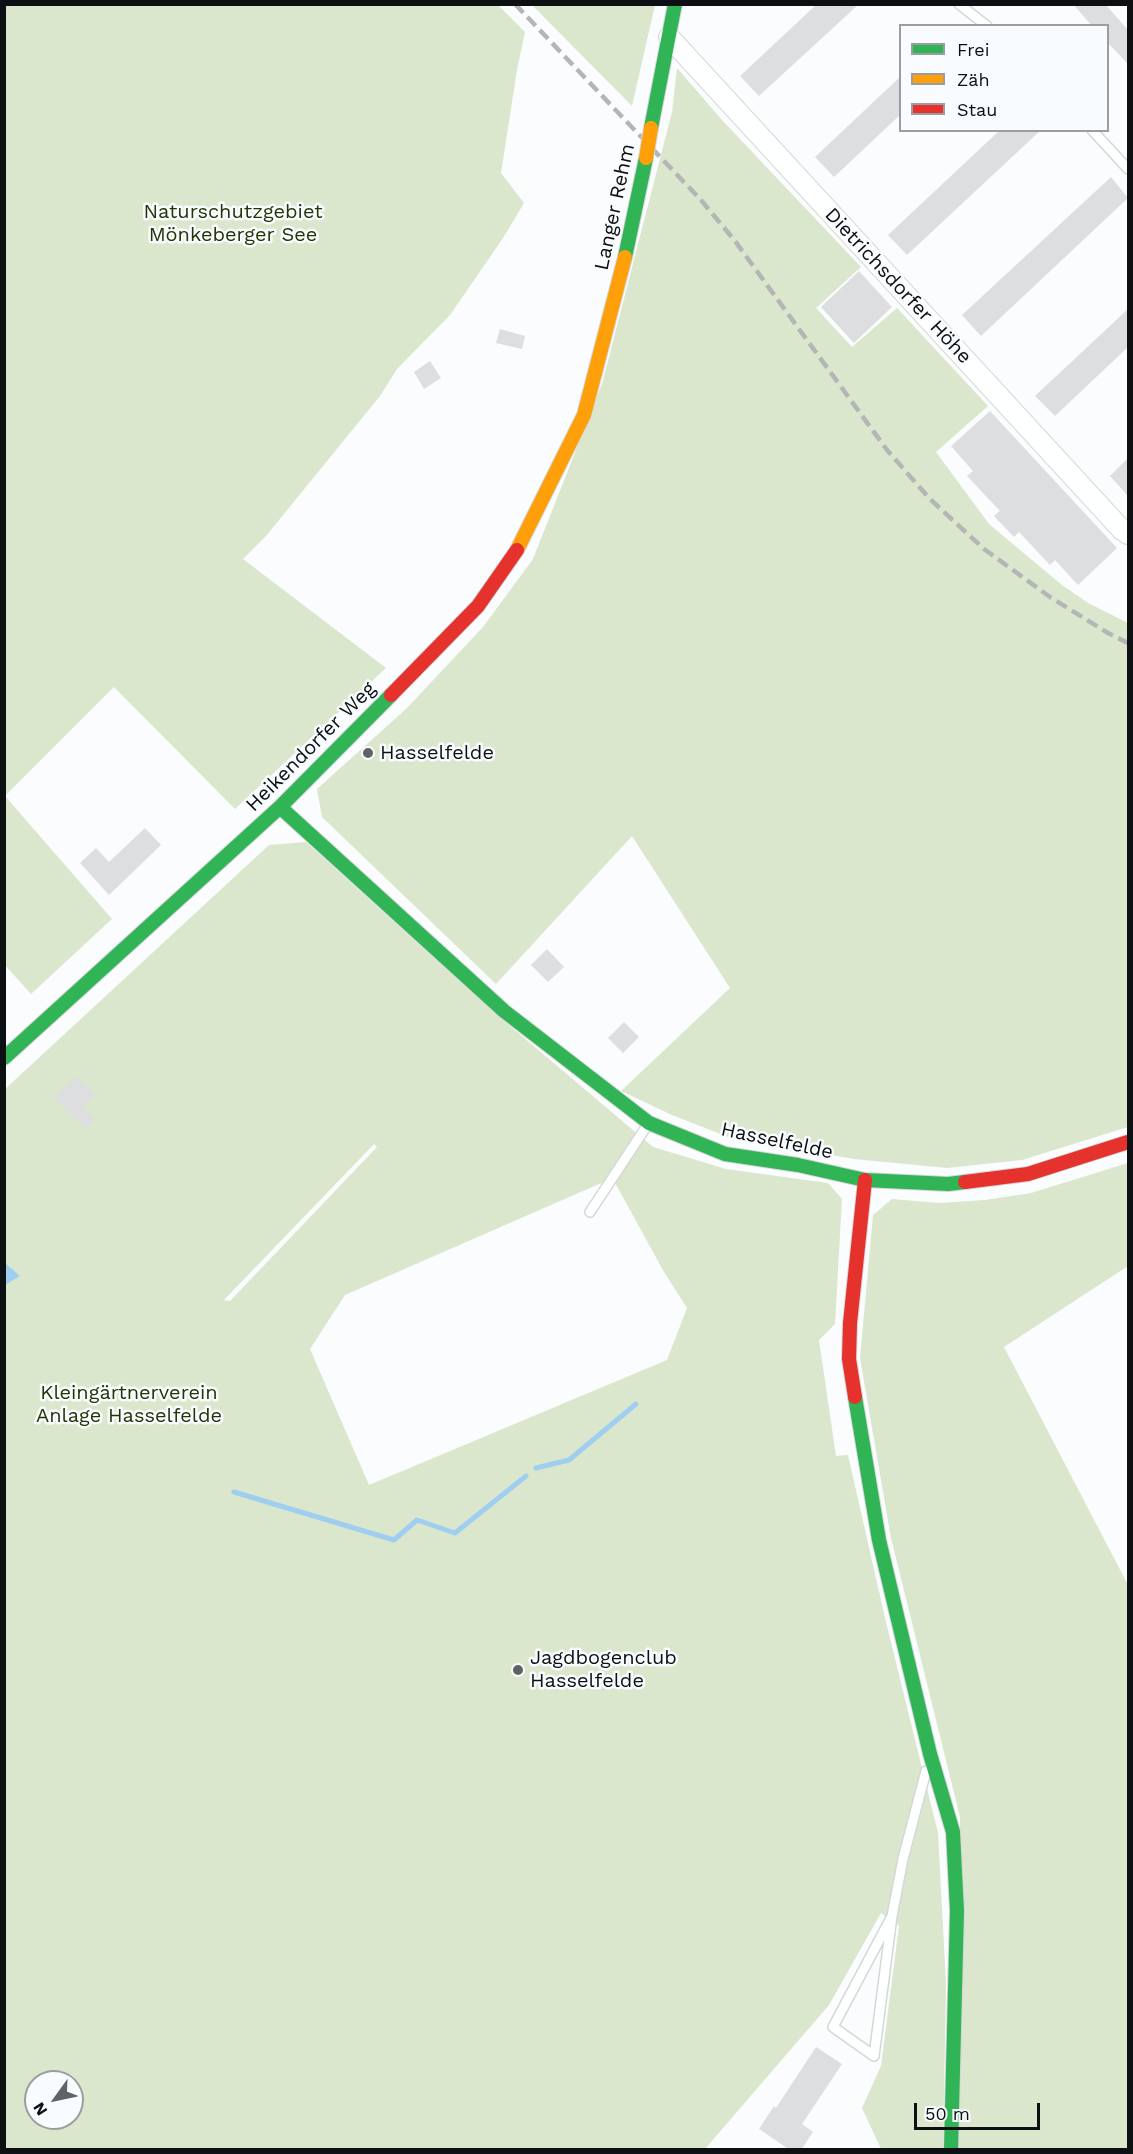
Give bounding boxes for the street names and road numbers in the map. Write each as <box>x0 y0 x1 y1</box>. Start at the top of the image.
street label: Langer Rehm <box>590 142 640 272</box>
street label: Dietrichsdorfer Höhe <box>820 203 976 369</box>
street label: Heikendorfer Weg <box>241 677 381 817</box>
street label: Hasselfelde <box>719 1117 835 1165</box>

